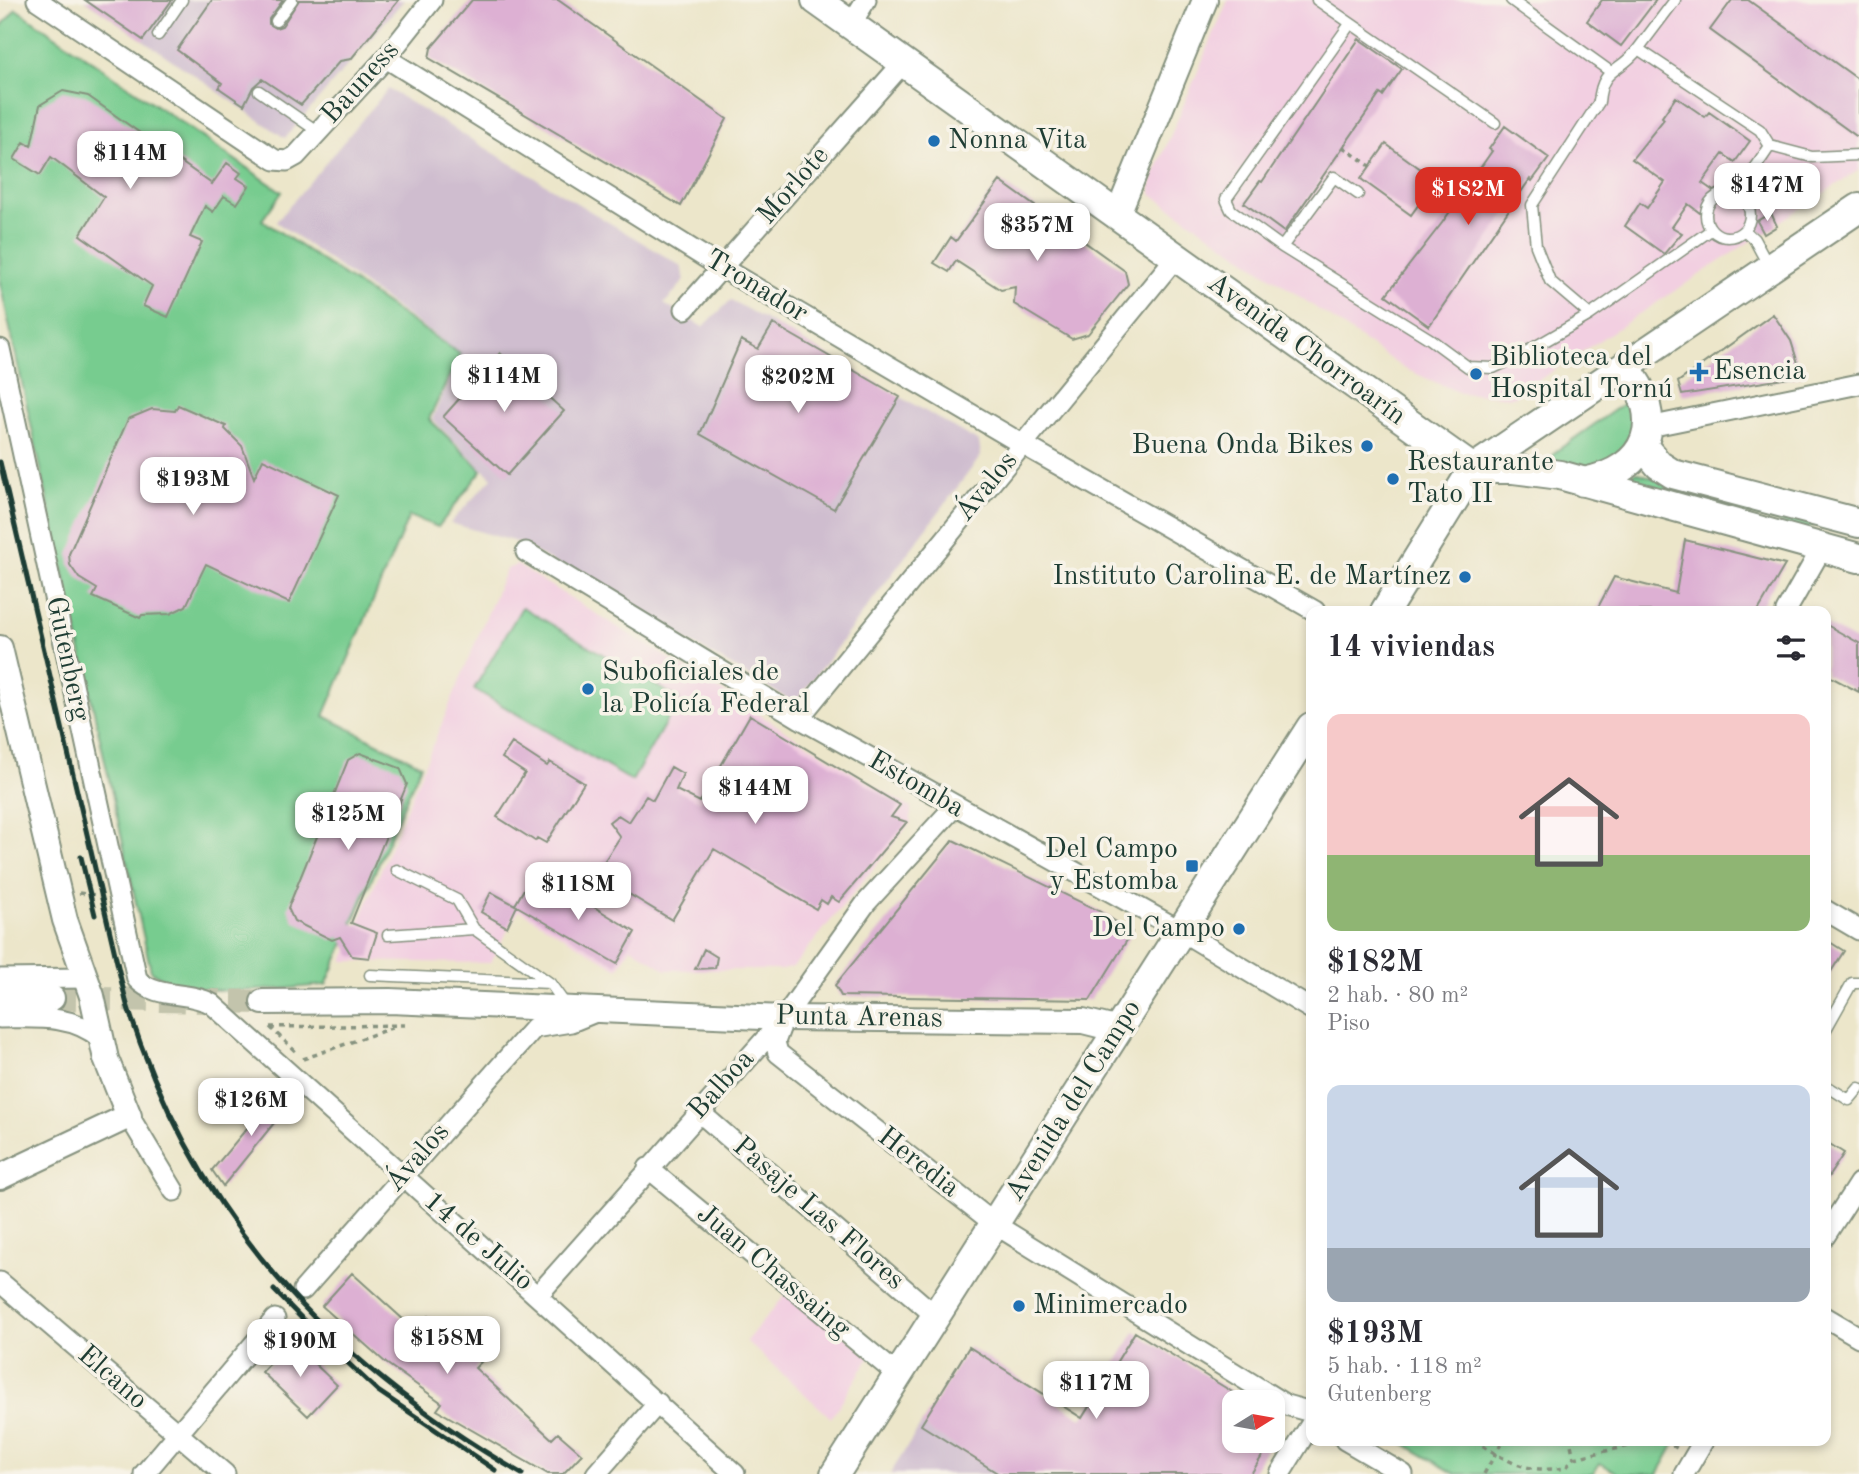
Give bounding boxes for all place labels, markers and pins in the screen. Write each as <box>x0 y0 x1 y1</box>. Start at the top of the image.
place label: Nonna Vita <box>948 127 1087 155</box>
pin: $114M <box>81 132 179 191</box>
marker: Nonna Vita <box>926 133 942 149</box>
pin: $147M <box>1718 164 1816 223</box>
pin: $182M <box>1419 168 1517 227</box>
pin: $357M <box>988 204 1086 263</box>
place label: Biblioteca del Hospital Tornú <box>1490 344 1673 404</box>
pin: $114M <box>455 354 553 414</box>
pin: $202M <box>749 356 847 415</box>
place label: Esencia <box>1713 358 1806 386</box>
marker: Esencia <box>1691 364 1707 380</box>
marker: Biblioteca del Hospital Tornú <box>1468 366 1484 382</box>
place label: Buena Onda Bikes <box>1132 432 1353 460</box>
marker: Buena Onda Bikes <box>1359 438 1375 454</box>
place label: Restaurante Tato II <box>1407 449 1554 509</box>
pin: $193M <box>144 458 242 517</box>
marker: Restaurante Tato II <box>1385 471 1401 487</box>
place label: Instituto Carolina E. de Martínez <box>1052 563 1451 591</box>
marker: Instituto Carolina E. de Martínez <box>1457 569 1473 585</box>
place label: Suboficiales de la Policía Federal <box>602 659 809 719</box>
marker: Suboficiales de la Policía Federal <box>580 681 596 697</box>
pin: $144M <box>706 766 804 826</box>
pin: $125M <box>299 792 397 852</box>
place label: Del Campo y Estomba <box>1045 836 1178 896</box>
marker: Del Campo y Estomba <box>1184 858 1200 874</box>
pin: $118M <box>529 862 627 922</box>
place label: Del Campo <box>1092 915 1225 943</box>
marker: Del Campo <box>1231 921 1247 937</box>
pin: $126M <box>202 1078 300 1138</box>
place label: Minimercado <box>1033 1292 1188 1320</box>
marker: Minimercado <box>1011 1298 1027 1314</box>
pin: $158M <box>398 1316 496 1376</box>
pin: $190M <box>251 1320 349 1379</box>
pin: $117M <box>1047 1362 1145 1421</box>

